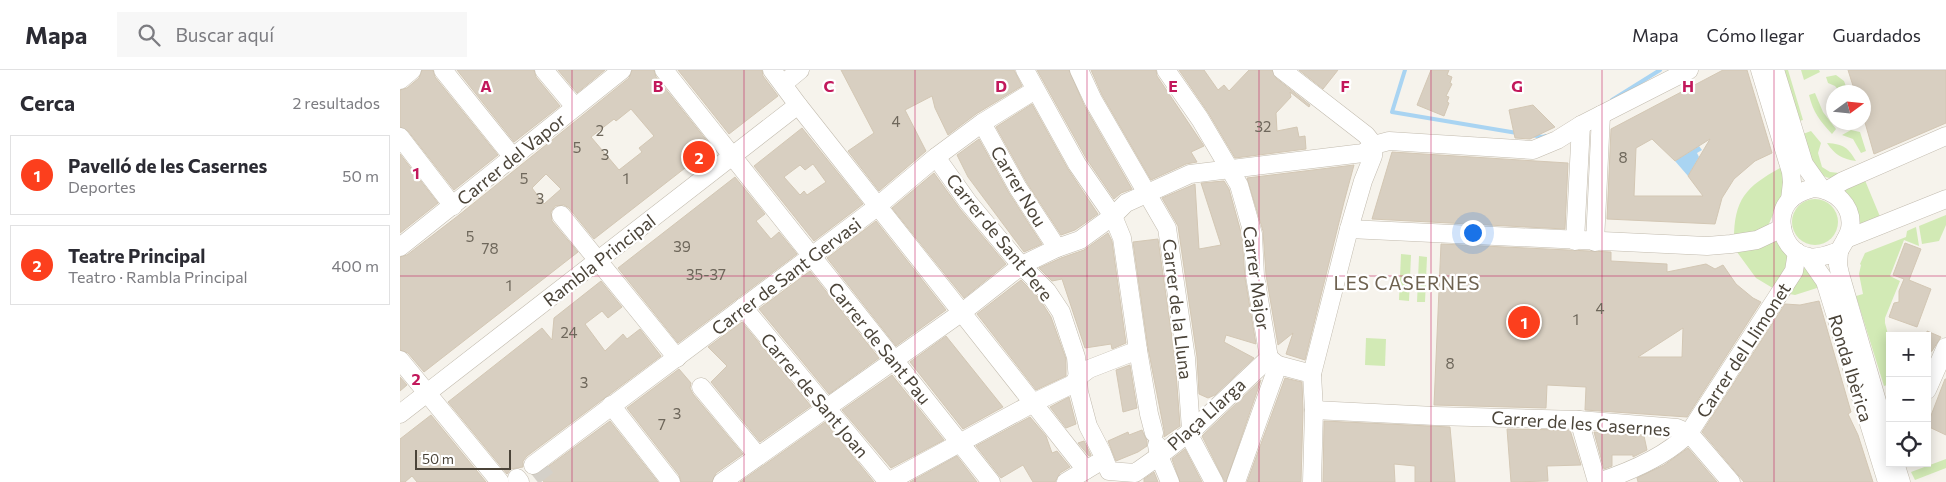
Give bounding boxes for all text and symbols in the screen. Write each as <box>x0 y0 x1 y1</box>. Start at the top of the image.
search box <box>117 12 467 57</box>
text: Mapa <box>25 20 87 49</box>
icon: search <box>135 21 163 49</box>
text: Buscar aquí <box>175 23 274 46</box>
text: Mapa <box>1632 24 1679 46</box>
text: Cómo llegar <box>1707 24 1804 46</box>
text: Guardados <box>1832 24 1921 46</box>
text: A <box>480 76 492 95</box>
text: B <box>653 76 664 95</box>
text: C <box>824 76 835 95</box>
text: D <box>995 76 1007 95</box>
text: E <box>1168 76 1178 95</box>
text: F <box>1340 76 1350 95</box>
text: G <box>1511 76 1523 95</box>
text: H <box>1682 76 1694 95</box>
north arrow <box>1826 85 1871 130</box>
text: Cerca <box>20 90 75 115</box>
text: 2 resultados <box>292 93 380 112</box>
street label: Carrer del Vapor <box>452 109 570 209</box>
house number: 4 <box>892 112 901 130</box>
house number: 32 <box>1255 117 1271 135</box>
house number: 2 <box>596 121 604 139</box>
house number: 5 <box>573 138 581 156</box>
pin: 2 <box>683 138 715 176</box>
street label: Carrer Nou <box>986 142 1052 230</box>
house number: 3 <box>601 145 609 163</box>
house number: 8 <box>1618 148 1628 166</box>
text: Pavelló de les Casernes <box>68 154 267 177</box>
text: 1 <box>412 163 420 182</box>
text: 1 <box>33 166 41 185</box>
text: 50 m <box>342 166 379 185</box>
house number: 5 <box>520 169 528 187</box>
house number: 1 <box>623 169 629 187</box>
street label: Carrer de Sant Pere <box>942 169 1058 305</box>
text: Deportes <box>68 177 136 196</box>
house number: 3 <box>536 189 544 207</box>
street label: Rambla Principal <box>538 209 660 311</box>
street label: Carrer de Sant Gervasi <box>707 213 865 339</box>
your location <box>1460 220 1486 246</box>
street label: Carrer Major <box>1239 224 1275 332</box>
house number: 5 <box>466 227 474 245</box>
house number: 39 <box>673 237 691 255</box>
street label: Carrer de la Lluna <box>1158 237 1198 381</box>
house number: 78 <box>482 239 498 257</box>
text: Teatre Principal <box>68 244 206 267</box>
text: 2 <box>32 256 42 275</box>
text: 400 m <box>331 256 379 275</box>
house number: 35-37 <box>686 265 726 283</box>
text: Teatro · Rambla Principal <box>68 267 248 286</box>
district label: LES CASERNES <box>1334 271 1480 294</box>
house number: 1 <box>506 276 512 294</box>
street label: Carrer de Sant Pau <box>824 277 936 409</box>
street label: Carrer del Llimonet <box>1691 278 1795 422</box>
house number: 4 <box>1596 299 1605 317</box>
pin: 1 <box>1508 303 1540 341</box>
house number: 1 <box>1573 310 1579 328</box>
street label: Ronda Ibèrica <box>1824 312 1878 424</box>
house number: 24 <box>560 323 578 341</box>
street label: Carrer de Sant Joan <box>756 328 874 462</box>
map controls <box>1886 332 1931 467</box>
button: + <box>1886 332 1931 377</box>
house number: 8 <box>1445 354 1455 372</box>
text: 2 <box>411 369 421 388</box>
house number: 3 <box>580 373 588 391</box>
street label: Plaça Llarga <box>1162 373 1250 455</box>
button: − <box>1886 377 1931 422</box>
house number: 3 <box>673 404 681 422</box>
street label: Carrer de les Casernes <box>1491 406 1671 440</box>
house number: 7 <box>658 415 666 433</box>
button: locate <box>1886 422 1931 467</box>
scale bar <box>415 447 511 470</box>
text: 50 m <box>422 450 454 467</box>

